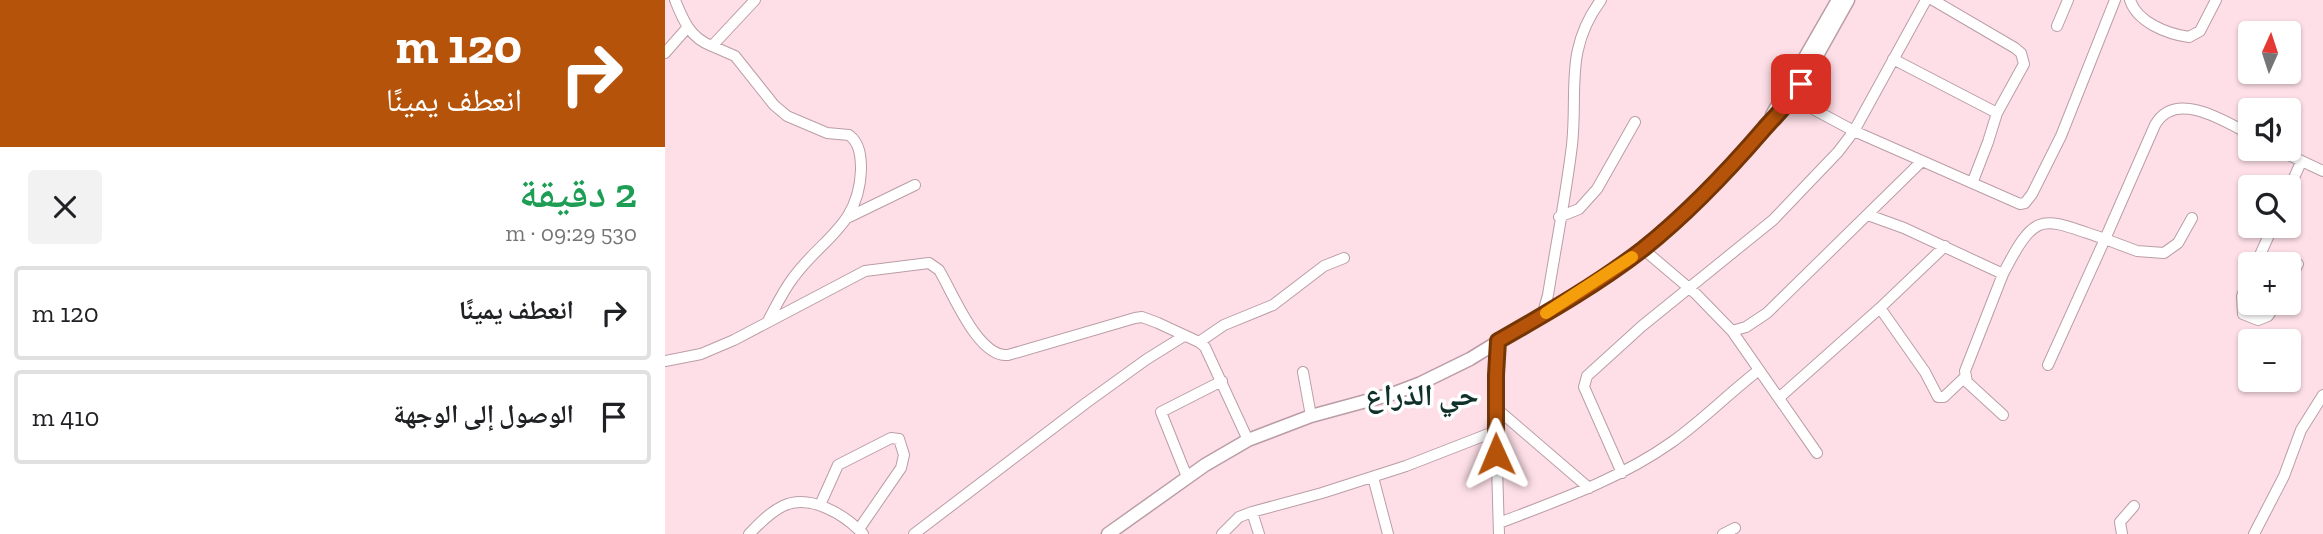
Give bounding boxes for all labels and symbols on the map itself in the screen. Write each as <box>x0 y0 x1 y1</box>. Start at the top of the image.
north arrow <box>2238 21 2301 84</box>
pin <box>1771 54 1831 114</box>
district label: حي الذراع <box>1365 377 1479 418</box>
position arrow <box>1459 417 1533 491</box>

